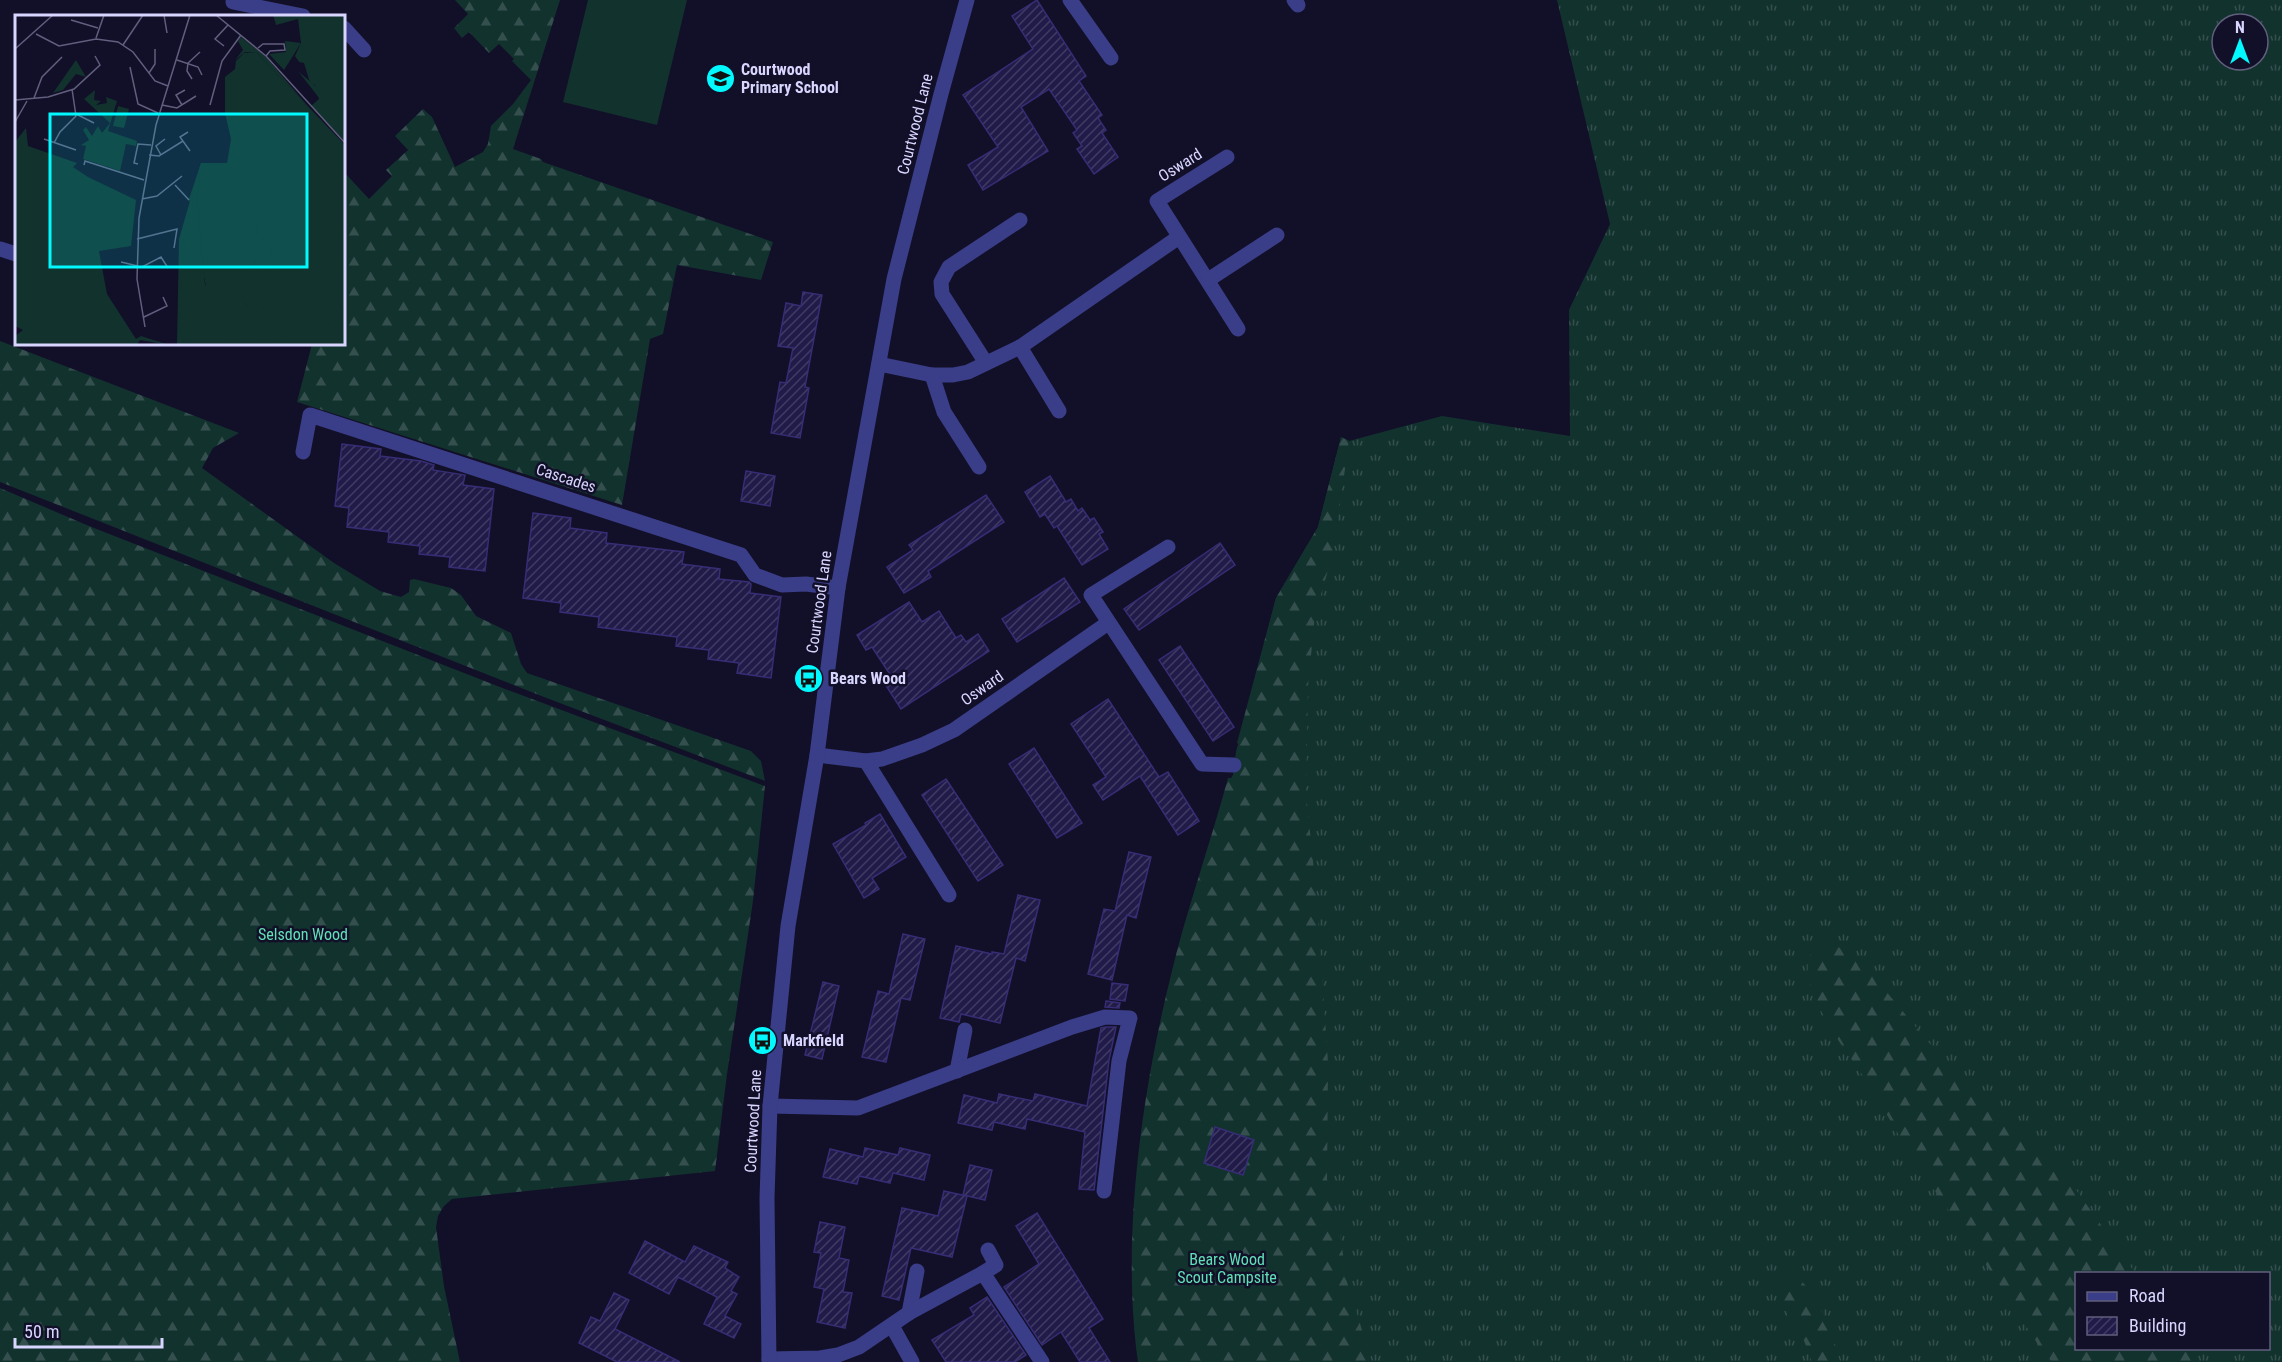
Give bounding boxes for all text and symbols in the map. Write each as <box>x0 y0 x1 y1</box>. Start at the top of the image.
north arrow <box>2210 12 2270 72</box>
inset map <box>15 15 345 345</box>
text: N <box>2235 18 2245 37</box>
place label: Courtwood Primary School <box>741 60 839 97</box>
school or university icon: Courtwood Primary School <box>704 62 736 94</box>
street label: Courtwood Lane <box>893 72 937 176</box>
street label: Osward <box>1155 144 1205 186</box>
street label: Cascades <box>534 459 598 497</box>
street label: Courtwood Lane <box>802 549 836 655</box>
bus stop icon: Bears Wood <box>793 662 825 694</box>
street label: Osward <box>957 667 1007 709</box>
place label: Bears Wood <box>830 669 906 688</box>
park label: Selsdon Wood <box>258 925 348 944</box>
bus stop icon: Markfield <box>746 1024 778 1056</box>
place label: Markfield <box>783 1031 844 1050</box>
street label: Courtwood Lane <box>741 1069 765 1173</box>
park label: Bears Wood Scout Campsite <box>1177 1250 1277 1287</box>
legend <box>2075 1272 2270 1350</box>
text: Road <box>2129 1285 2165 1306</box>
scale bar <box>15 1311 162 1349</box>
text: Building <box>2129 1315 2186 1336</box>
text: 50 m <box>24 1321 59 1342</box>

